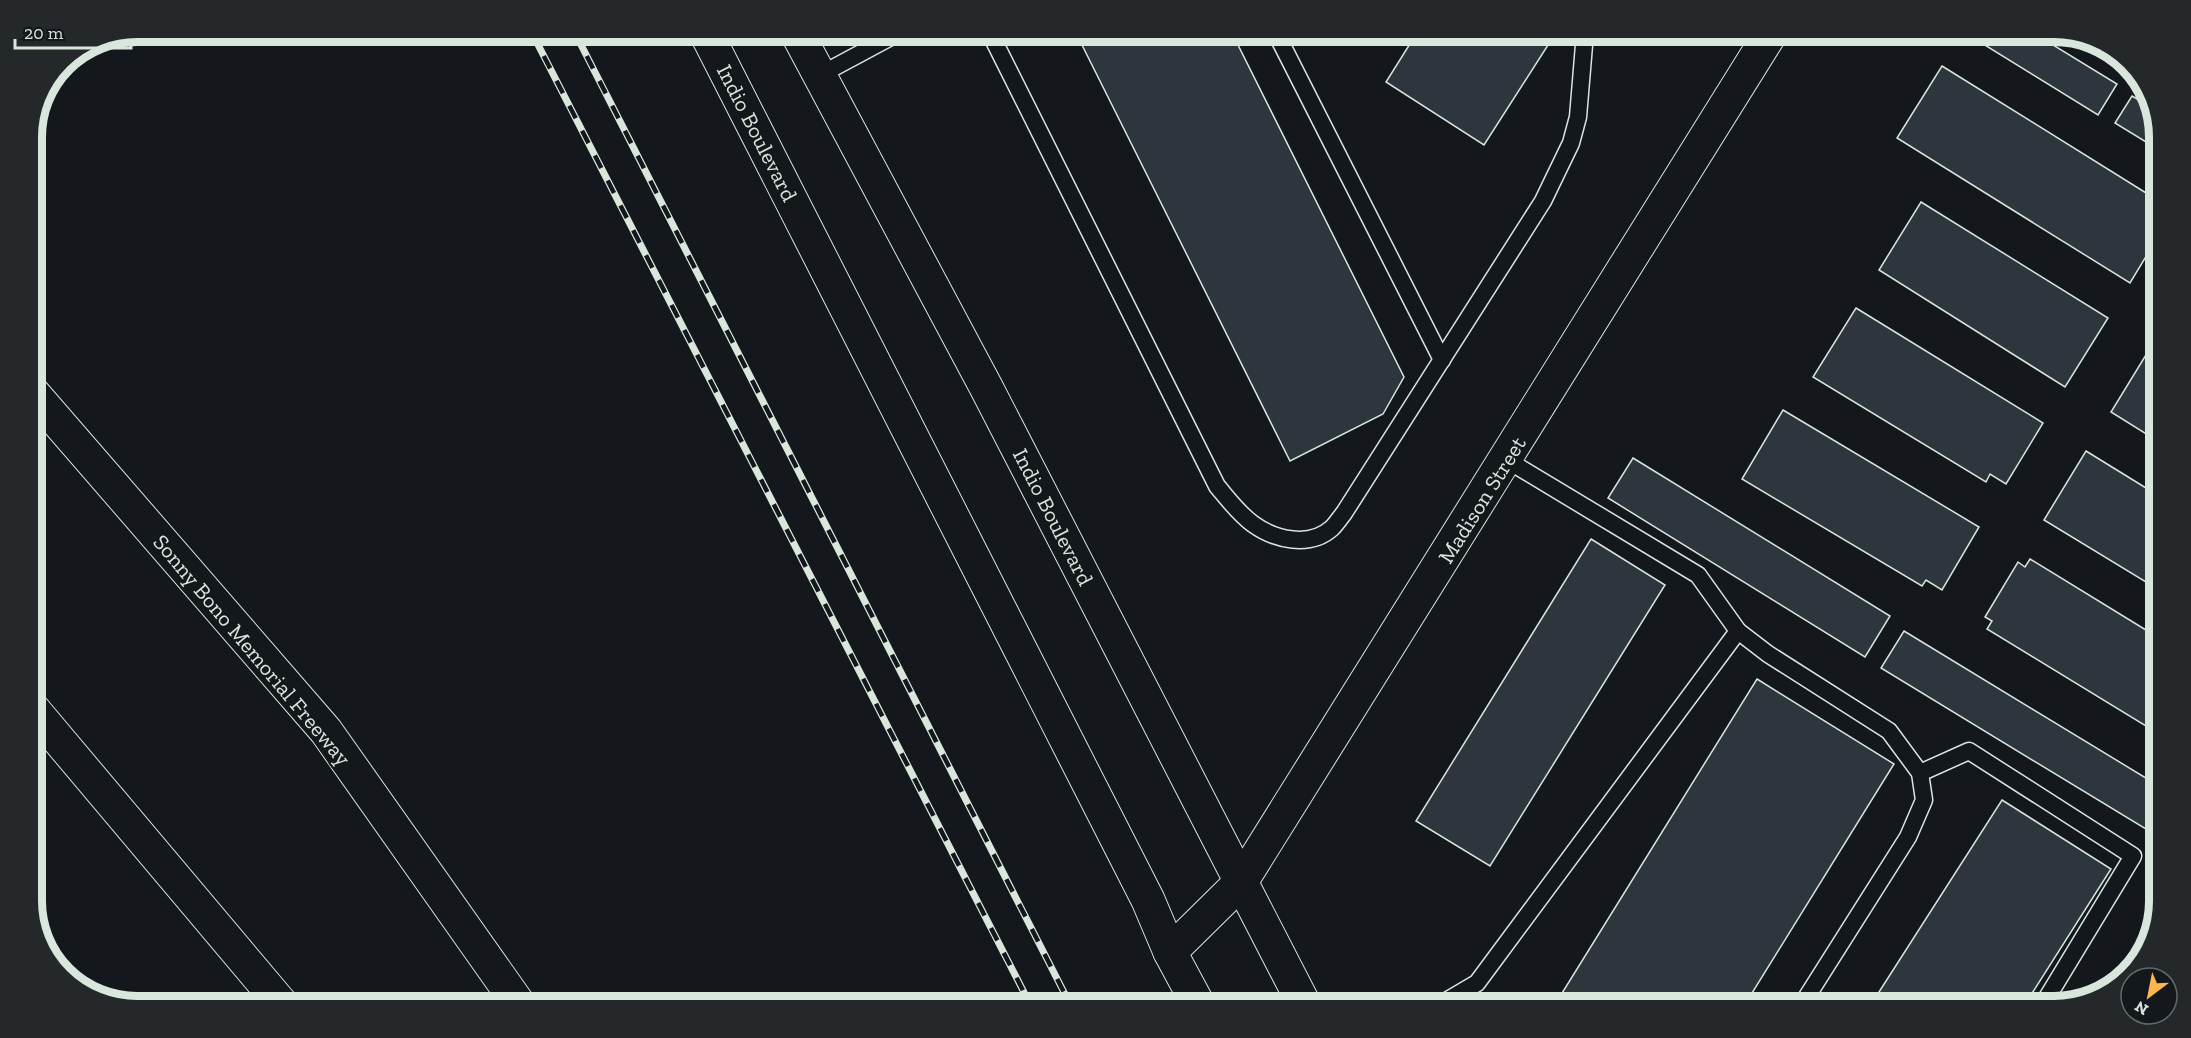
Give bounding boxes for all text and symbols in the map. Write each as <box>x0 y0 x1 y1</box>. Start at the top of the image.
scale bar <box>15 12 130 50</box>
text: 20 m <box>24 22 64 44</box>
street label: Indio Boulevard <box>711 60 803 206</box>
street label: Madison Street <box>1432 431 1532 568</box>
street label: Indio Boulevard <box>1007 444 1099 590</box>
street label: Sonny Bono Memorial Freeway <box>147 529 357 772</box>
north arrow <box>2119 966 2179 1026</box>
text: N <box>2131 997 2152 1020</box>

